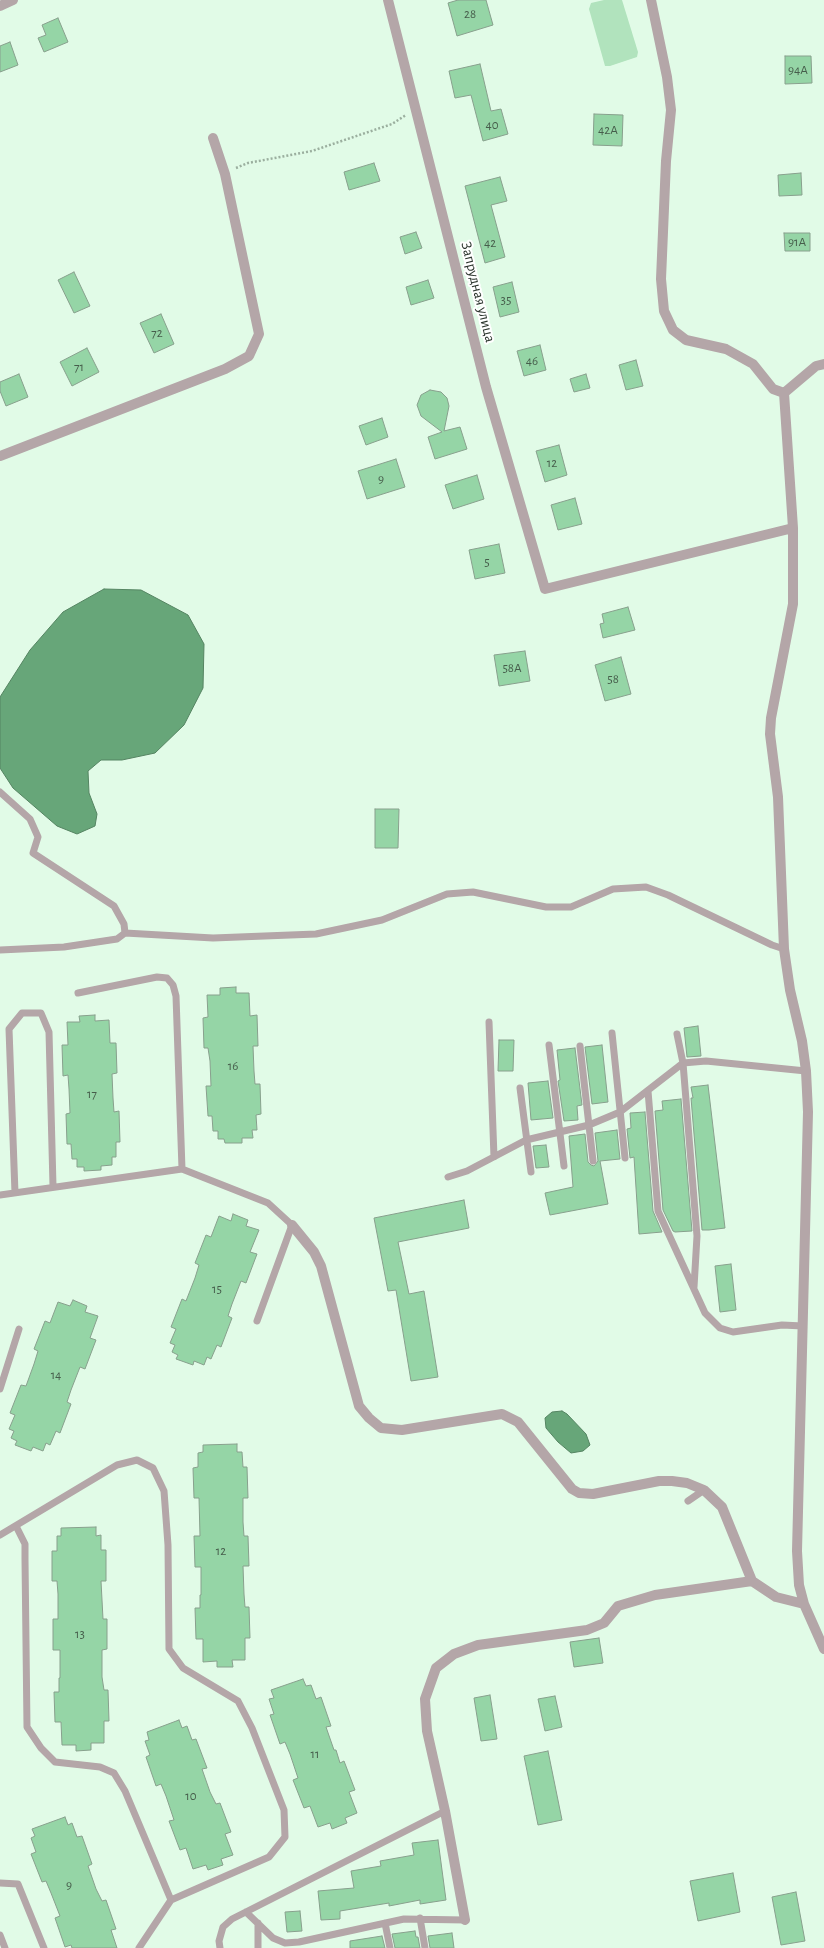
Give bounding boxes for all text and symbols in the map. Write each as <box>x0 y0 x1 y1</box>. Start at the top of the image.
house number: 28 <box>464 6 476 22</box>
house number: 94А <box>788 62 808 78</box>
house number: 40 <box>485 117 499 133</box>
house number: 42А <box>598 122 618 138</box>
house number: 91А <box>788 234 806 250</box>
house number: 42 <box>484 235 496 251</box>
street label: Запрудная улица <box>457 240 499 344</box>
house number: 35 <box>501 292 511 308</box>
house number: 72 <box>151 325 163 341</box>
house number: 46 <box>526 353 538 369</box>
house number: 71 <box>74 359 84 375</box>
house number: 12 <box>547 455 557 471</box>
house number: 9 <box>378 471 384 487</box>
house number: 5 <box>484 554 490 570</box>
house number: 58А <box>502 660 522 676</box>
house number: 58 <box>607 671 619 687</box>
house number: 16 <box>228 1058 238 1074</box>
house number: 17 <box>87 1086 97 1102</box>
house number: 15 <box>212 1281 222 1297</box>
house number: 14 <box>51 1367 61 1383</box>
house number: 12 <box>216 1543 226 1559</box>
house number: 13 <box>75 1626 85 1642</box>
house number: 11 <box>311 1746 319 1762</box>
house number: 10 <box>185 1788 197 1804</box>
house number: 9 <box>66 1877 72 1893</box>

